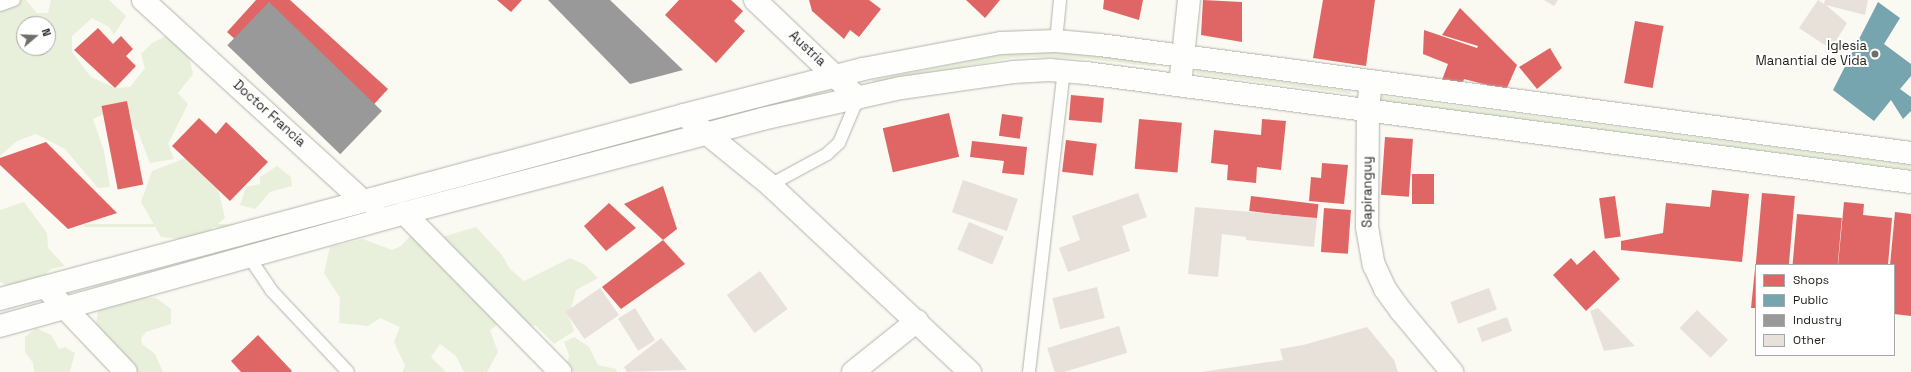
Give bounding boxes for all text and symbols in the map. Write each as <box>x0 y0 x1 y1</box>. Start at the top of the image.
north arrow <box>16 16 56 56</box>
text: N <box>39 27 54 38</box>
street label: Austria <box>785 28 829 70</box>
place label: Iglesia Manantial de Vida <box>1755 39 1867 70</box>
marker: Iglesia Manantial de Vida <box>1870 49 1880 59</box>
street label: Doctor Francia <box>230 77 308 151</box>
street label: Sapiranguy <box>1360 156 1376 228</box>
legend <box>1755 264 1895 356</box>
text: Shops <box>1793 272 1829 288</box>
text: Public <box>1793 292 1828 308</box>
text: Industry <box>1793 312 1842 328</box>
text: Other <box>1793 332 1826 348</box>

